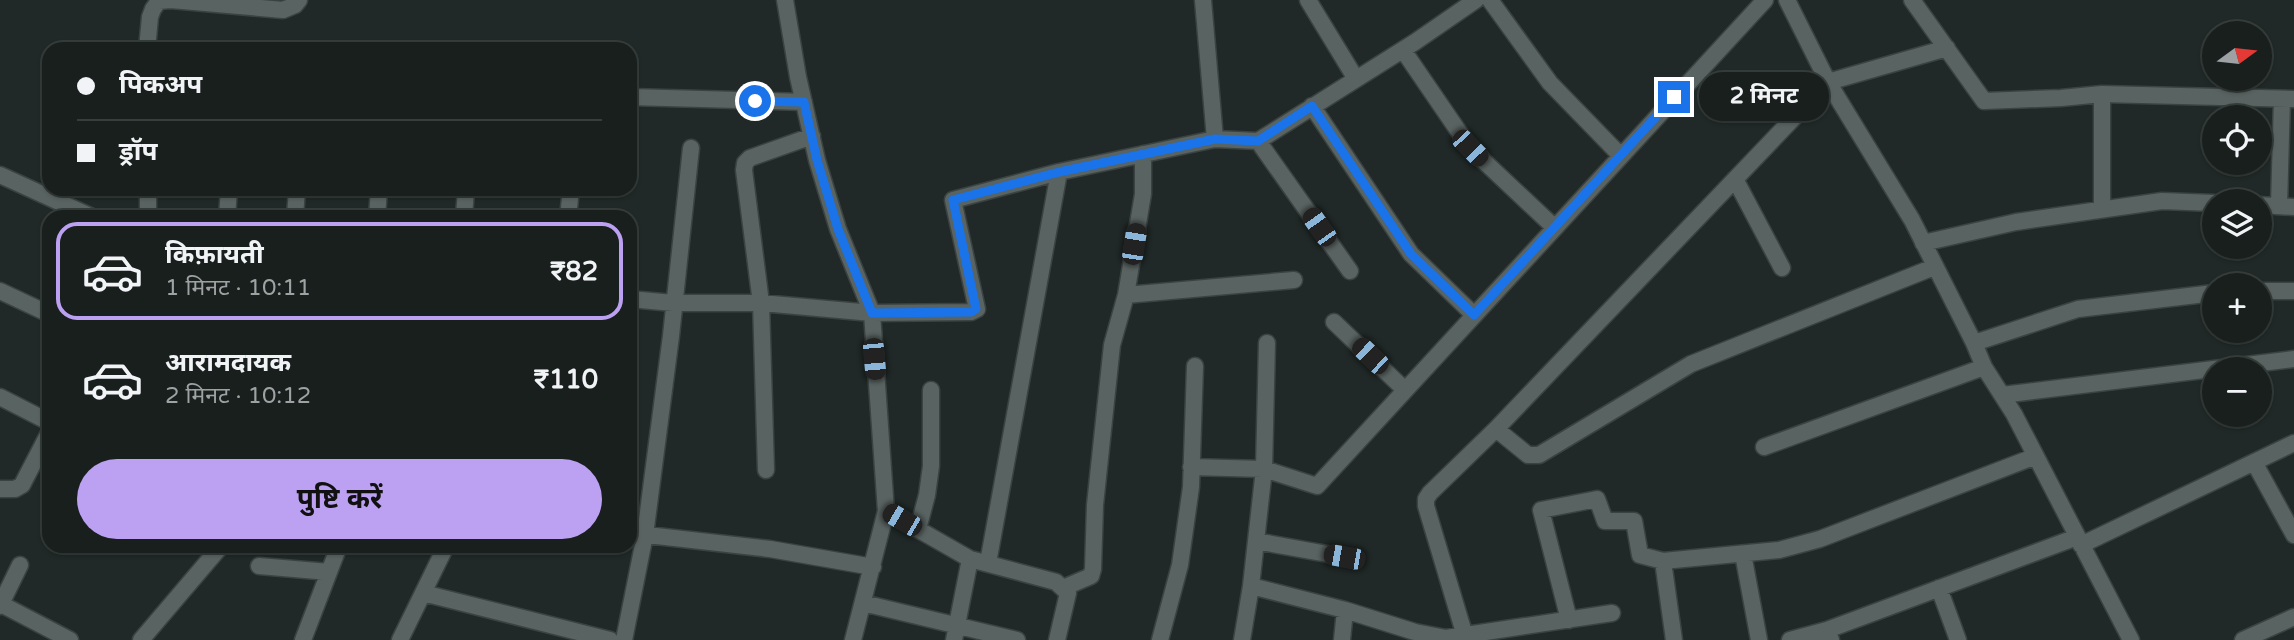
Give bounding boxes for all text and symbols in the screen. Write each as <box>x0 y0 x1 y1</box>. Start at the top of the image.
north arrow <box>2202 21 2272 91</box>
map controls <box>2202 21 2272 427</box>
text: पिकअप <box>119 69 202 100</box>
callout: 2 मिनट <box>1698 72 1828 122</box>
route end <box>1658 81 1690 113</box>
text: 2 मिनट <box>1730 82 1798 110</box>
route start <box>739 85 771 117</box>
button: locate <box>2202 105 2272 175</box>
car <box>1448 126 1493 170</box>
text: ड्रॉप <box>119 136 157 167</box>
button: layers <box>2202 189 2272 259</box>
car <box>1299 204 1340 250</box>
car <box>1121 222 1148 266</box>
text: किफ़ायती <box>165 239 264 270</box>
icon: car <box>81 240 144 303</box>
text: ₹82 <box>550 256 598 287</box>
button: + <box>2202 273 2272 343</box>
text: 1 मिनट · 10:11 <box>165 274 311 302</box>
car <box>1348 334 1393 378</box>
car <box>862 337 887 381</box>
text: आरामदायक <box>165 347 291 378</box>
icon: car <box>81 348 144 411</box>
button: − <box>2202 357 2272 427</box>
text: ₹110 <box>534 364 598 395</box>
text: 2 मिनट · 10:12 <box>165 382 311 410</box>
button: पुष्टि करें <box>77 459 602 539</box>
car <box>879 500 926 540</box>
car <box>1322 543 1367 571</box>

